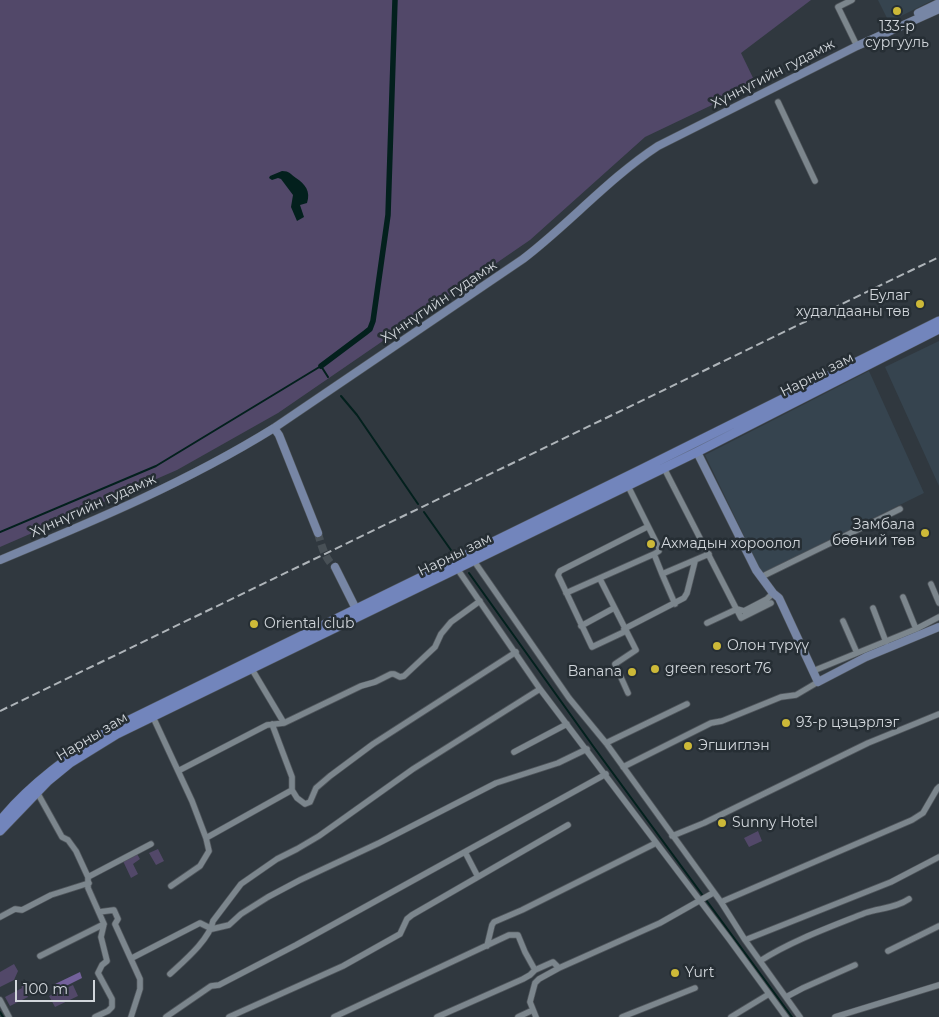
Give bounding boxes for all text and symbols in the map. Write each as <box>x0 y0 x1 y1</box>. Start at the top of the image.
marker: 133-р сургууль <box>891 5 903 17</box>
place label: 133-р сургууль <box>865 19 929 52</box>
street label: Хүннүгийн гудамж <box>708 36 838 112</box>
street label: Хүннүгийн гудамж <box>378 257 500 347</box>
place label: Булаг худалдааны төв <box>796 288 910 321</box>
marker: Булаг худалдааны төв <box>914 298 926 310</box>
street label: Нарны зам <box>778 349 856 401</box>
street label: Хүннүгийн гудамж <box>27 471 159 541</box>
place label: Замбала бөөний төв <box>832 517 915 550</box>
marker: Замбала бөөний төв <box>919 527 931 539</box>
street label: Нарны зам <box>415 530 495 580</box>
place label: Ахмадын хороолол <box>661 536 801 552</box>
marker: Ахмадын хороолол <box>645 538 657 550</box>
place label: Oriental club <box>264 616 354 632</box>
marker: Oriental club <box>248 618 260 630</box>
place label: Олон түрүү <box>727 638 809 654</box>
marker: Олон түрүү <box>711 640 723 652</box>
place label: green resort 76 <box>665 661 771 677</box>
marker: green resort 76 <box>649 663 661 675</box>
place label: Banana <box>568 664 622 680</box>
marker: Banana <box>626 666 638 678</box>
street label: Нарны зам <box>53 709 131 765</box>
place label: 93-р цэцэрлэг <box>796 715 899 731</box>
marker: 93-р цэцэрлэг <box>780 717 792 729</box>
place label: Эгшиглэн <box>698 738 770 754</box>
marker: Эгшиглэн <box>682 740 694 752</box>
place label: Sunny Hotel <box>732 815 818 831</box>
marker: Sunny Hotel <box>716 817 728 829</box>
place label: Yurt <box>685 965 714 981</box>
marker: Yurt <box>669 967 681 979</box>
scale bar <box>18 970 98 1002</box>
text: 100 m <box>23 979 68 998</box>

